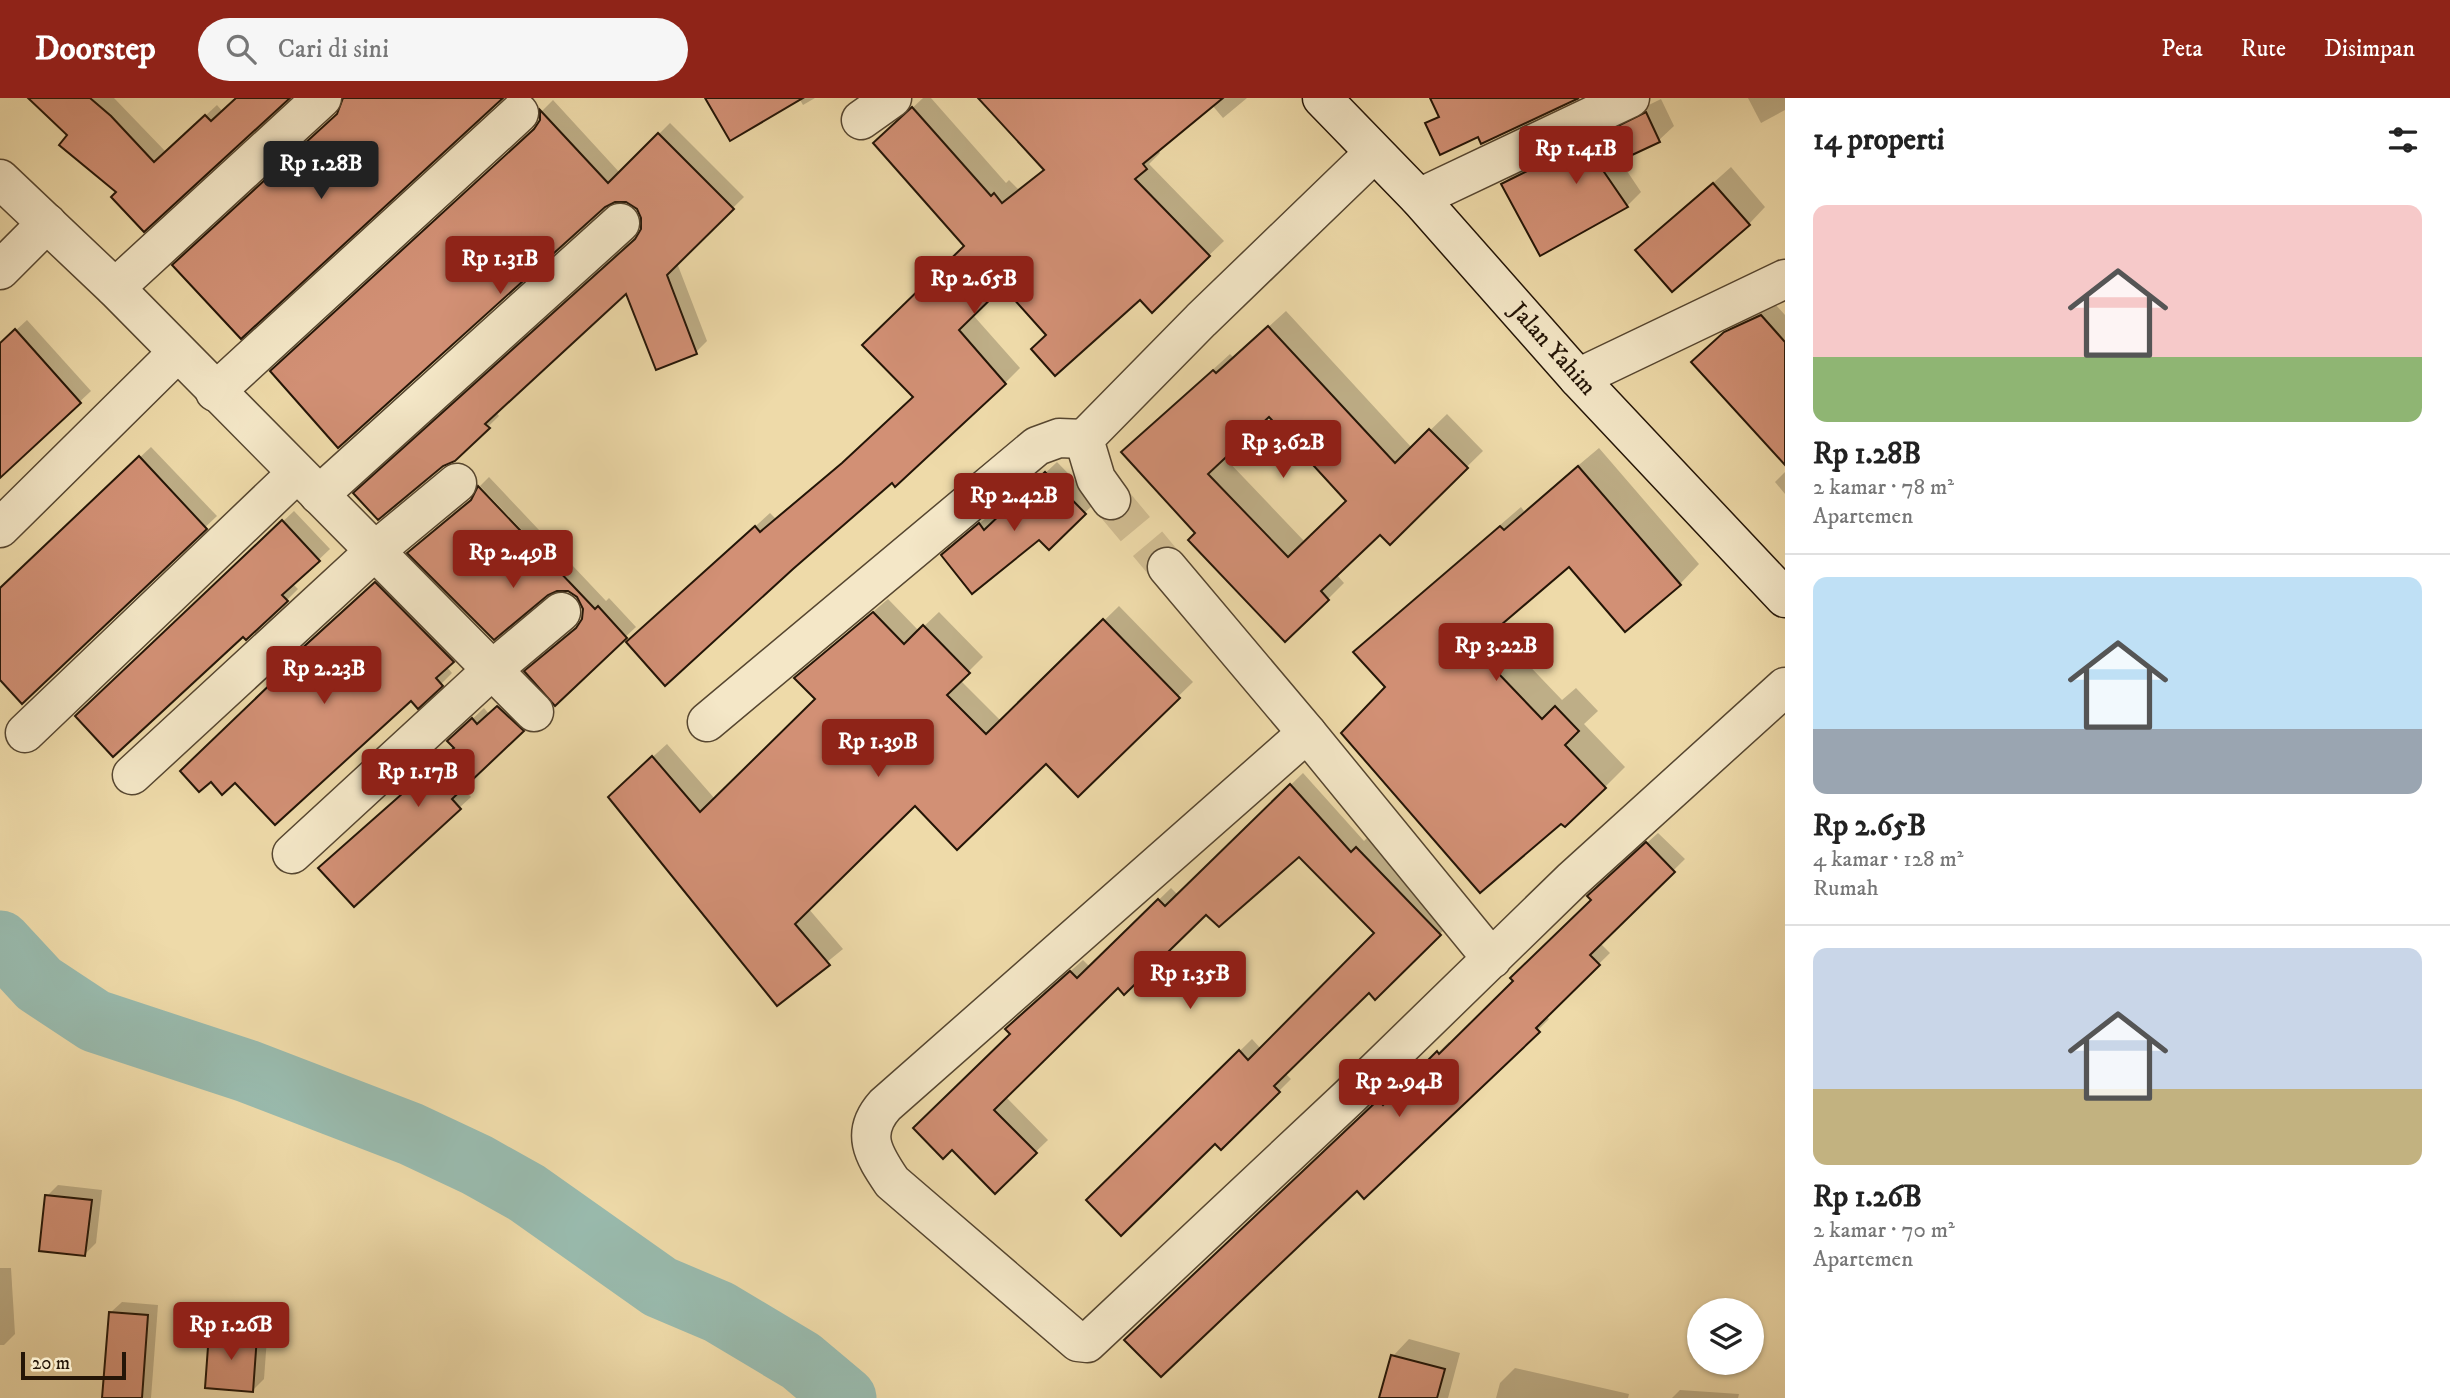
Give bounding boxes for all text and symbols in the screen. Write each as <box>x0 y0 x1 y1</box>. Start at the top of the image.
search box <box>198 18 688 81</box>
text: Doorstep <box>35 29 156 70</box>
icon: search <box>222 30 260 68</box>
text: Cari di sini <box>278 33 389 66</box>
text: Peta <box>2161 34 2203 64</box>
text: Rute <box>2241 34 2286 64</box>
text: Disimpan <box>2324 34 2415 64</box>
icon: filters <box>2384 121 2422 159</box>
text: 14 properti <box>1813 122 1944 159</box>
pin: Rp 1.41B <box>1504 126 1648 186</box>
text: Rp 1.41B <box>1535 134 1617 163</box>
pin: Rp 1.28B <box>249 141 393 201</box>
text: Rp 1.28B <box>279 149 363 178</box>
pin: Rp 1.31B <box>428 236 572 296</box>
text: Rp 1.31B <box>461 244 539 273</box>
icon: home <box>2055 250 2181 376</box>
pin: Rp 2.65B <box>902 256 1046 316</box>
text: Rp 2.65B <box>931 264 1017 293</box>
street label: Jalan Yahim <box>1502 295 1603 402</box>
pin: Rp 3.62B <box>1211 420 1355 480</box>
text: Rp 3.62B <box>1241 428 1325 457</box>
text: Rp 1.28B <box>1813 436 1921 473</box>
text: 2 kamar · 78 m² <box>1813 473 1954 502</box>
pin: Rp 2.42B <box>942 474 1086 533</box>
text: Rp 2.42B <box>970 481 1058 510</box>
text: Apartemen <box>1813 502 1913 531</box>
pin: Rp 2.49B <box>441 531 585 590</box>
text: Rp 2.49B <box>469 538 557 567</box>
icon: home <box>2055 622 2181 748</box>
pin: Rp 3.22B <box>1424 624 1568 683</box>
text: Rp 3.22B <box>1455 631 1537 660</box>
pin: Rp 2.23B <box>252 646 396 706</box>
text: Rp 2.23B <box>282 654 366 683</box>
pin: Rp 1.39B <box>806 720 950 779</box>
text: Rp 1.39B <box>838 727 918 756</box>
pin: Rp 1.17B <box>346 750 490 809</box>
text: Rp 1.17B <box>378 757 458 786</box>
text: Rp 2.65B <box>1813 808 1926 845</box>
text: 4 kamar · 128 m² <box>1813 845 1964 874</box>
text: Rumah <box>1813 874 1879 903</box>
pin: Rp 1.35B <box>1118 951 1262 1011</box>
text: Rp 1.35B <box>1150 959 1230 988</box>
icon: home <box>2055 993 2181 1119</box>
pin: Rp 2.94B <box>1327 1060 1471 1119</box>
text: Rp 2.94B <box>1355 1067 1443 1096</box>
text: Rp 1.26B <box>1813 1179 1922 1216</box>
text: 2 kamar · 70 m² <box>1813 1216 1955 1245</box>
text: Apartemen <box>1813 1245 1913 1274</box>
map controls <box>1687 1298 1764 1375</box>
button: layers <box>1687 1298 1764 1375</box>
pin: Rp 1.26B <box>159 1302 303 1362</box>
text: Rp 1.26B <box>189 1310 273 1339</box>
scale bar <box>21 1349 126 1381</box>
text: 20 m <box>32 1352 70 1375</box>

